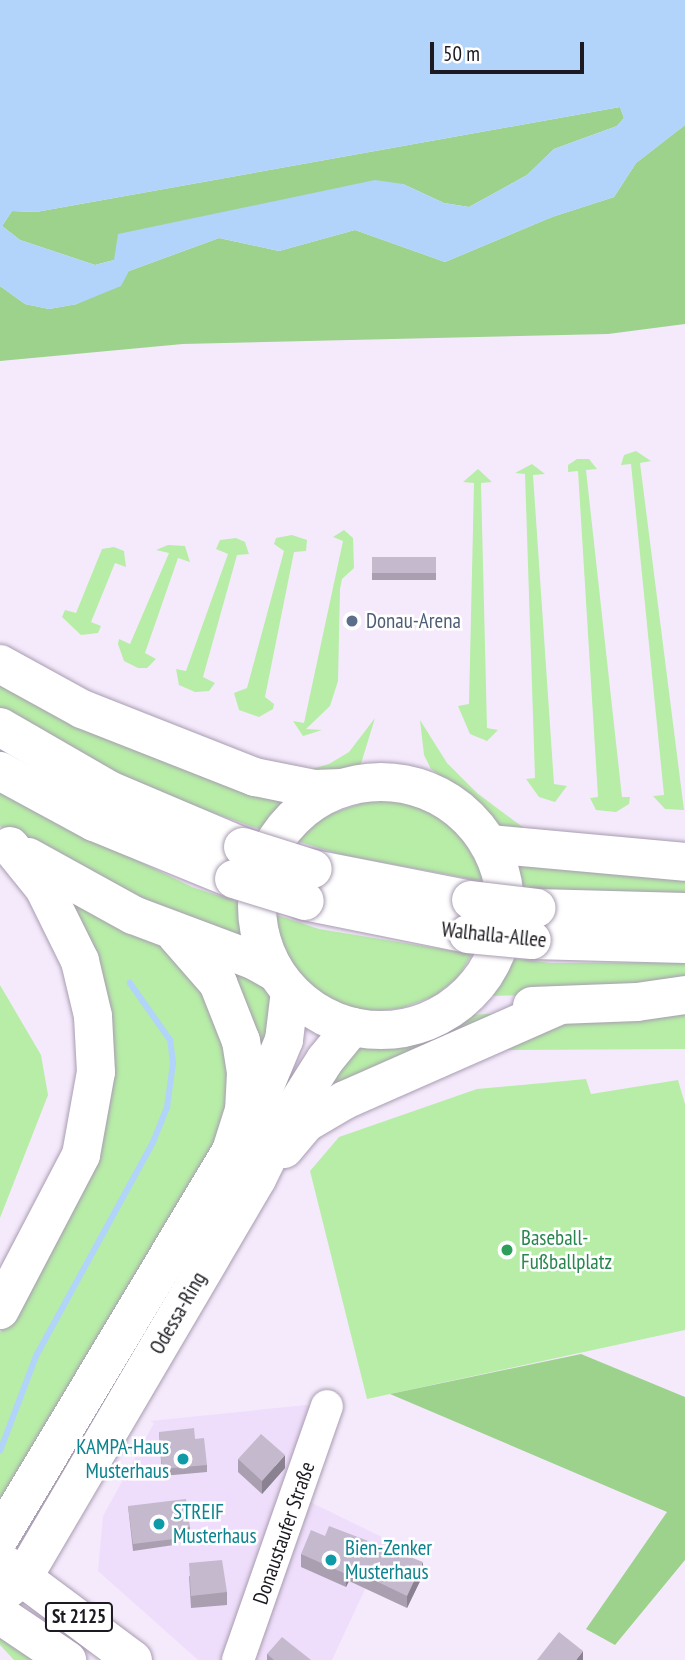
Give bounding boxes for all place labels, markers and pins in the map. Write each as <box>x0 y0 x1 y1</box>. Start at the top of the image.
place label: Donau-Arena <box>366 608 461 634</box>
marker: Donau-Arena <box>344 613 360 629</box>
place label: Baseball- Fußballplatz <box>521 1225 612 1275</box>
marker: Baseball- Fußballplatz <box>499 1242 515 1258</box>
place label: KAMPA-Haus Musterhaus <box>76 1434 169 1484</box>
marker: KAMPA-Haus Musterhaus <box>175 1451 191 1467</box>
place label: STREIF Musterhaus <box>173 1499 256 1549</box>
marker: STREIF Musterhaus <box>151 1516 167 1532</box>
place label: Bien-Zenker Musterhaus <box>345 1535 432 1585</box>
marker: Bien-Zenker Musterhaus <box>323 1552 339 1568</box>

